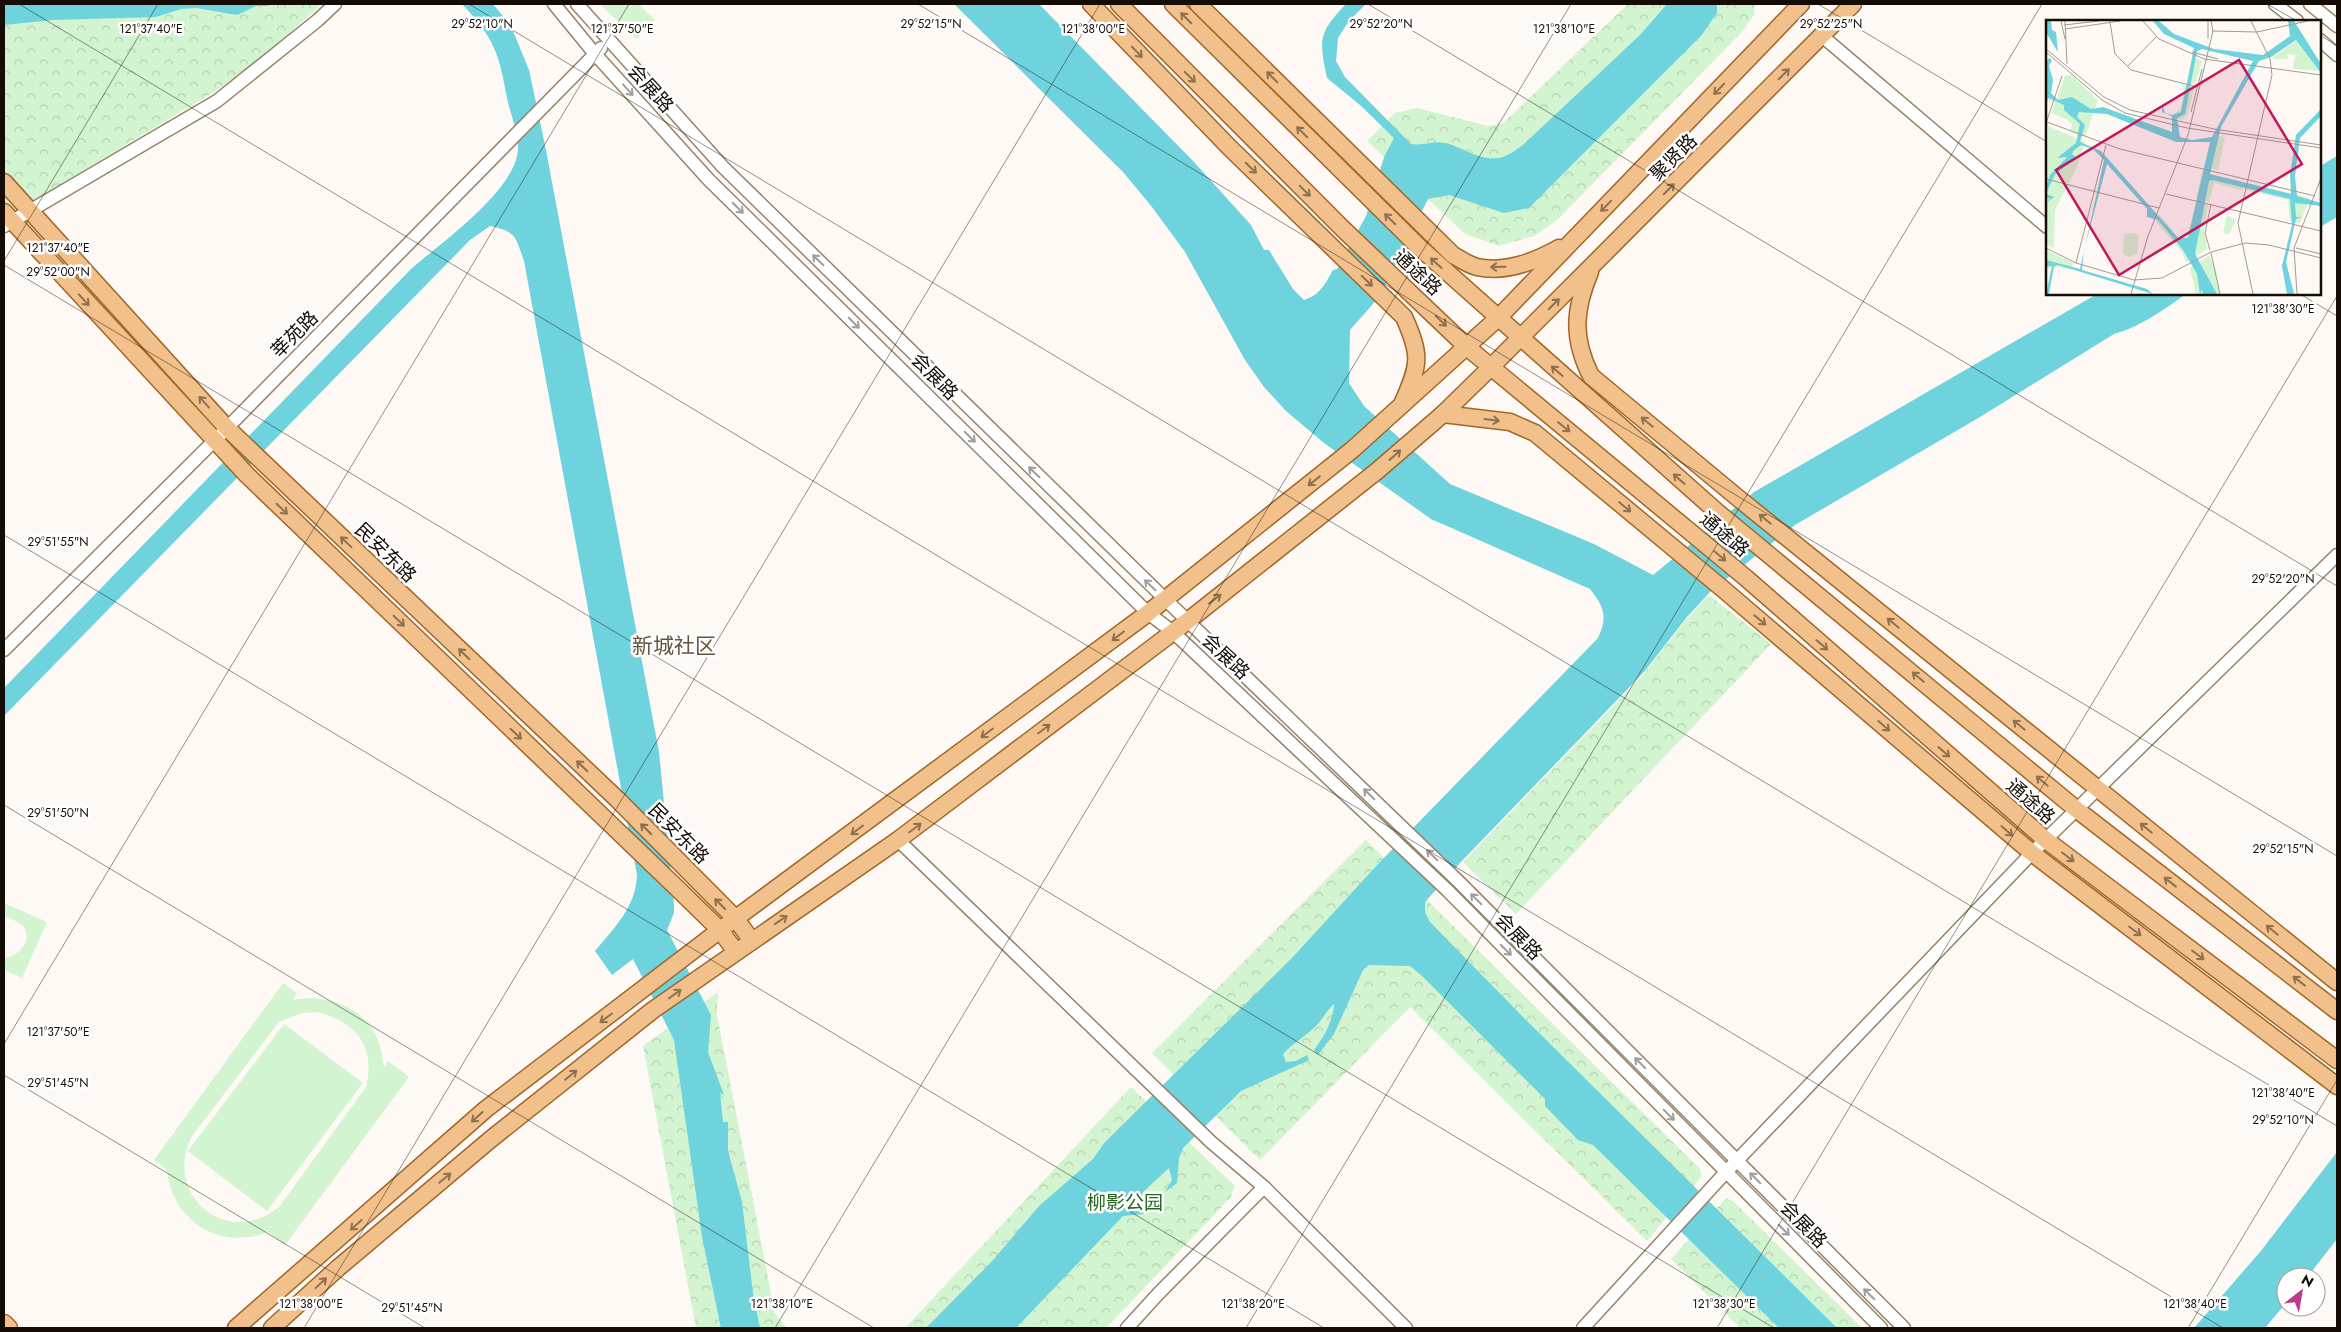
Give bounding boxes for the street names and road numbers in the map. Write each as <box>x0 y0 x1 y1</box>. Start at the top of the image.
street label: 会展路 <box>622 58 680 119</box>
street label: 聚贤路 <box>1644 128 1703 187</box>
street label: 通途路 <box>1388 243 1448 302</box>
street label: 莘苑路 <box>265 305 324 364</box>
street label: 会展路 <box>905 347 964 406</box>
street label: 通途路 <box>1694 506 1755 563</box>
street label: 民安东路 <box>349 516 422 588</box>
street label: 会展路 <box>1196 627 1256 686</box>
street label: 通途路 <box>2000 772 2061 830</box>
street label: 民安东路 <box>642 797 715 870</box>
street label: 会展路 <box>1489 907 1548 966</box>
street label: 会展路 <box>1774 1195 1833 1254</box>

